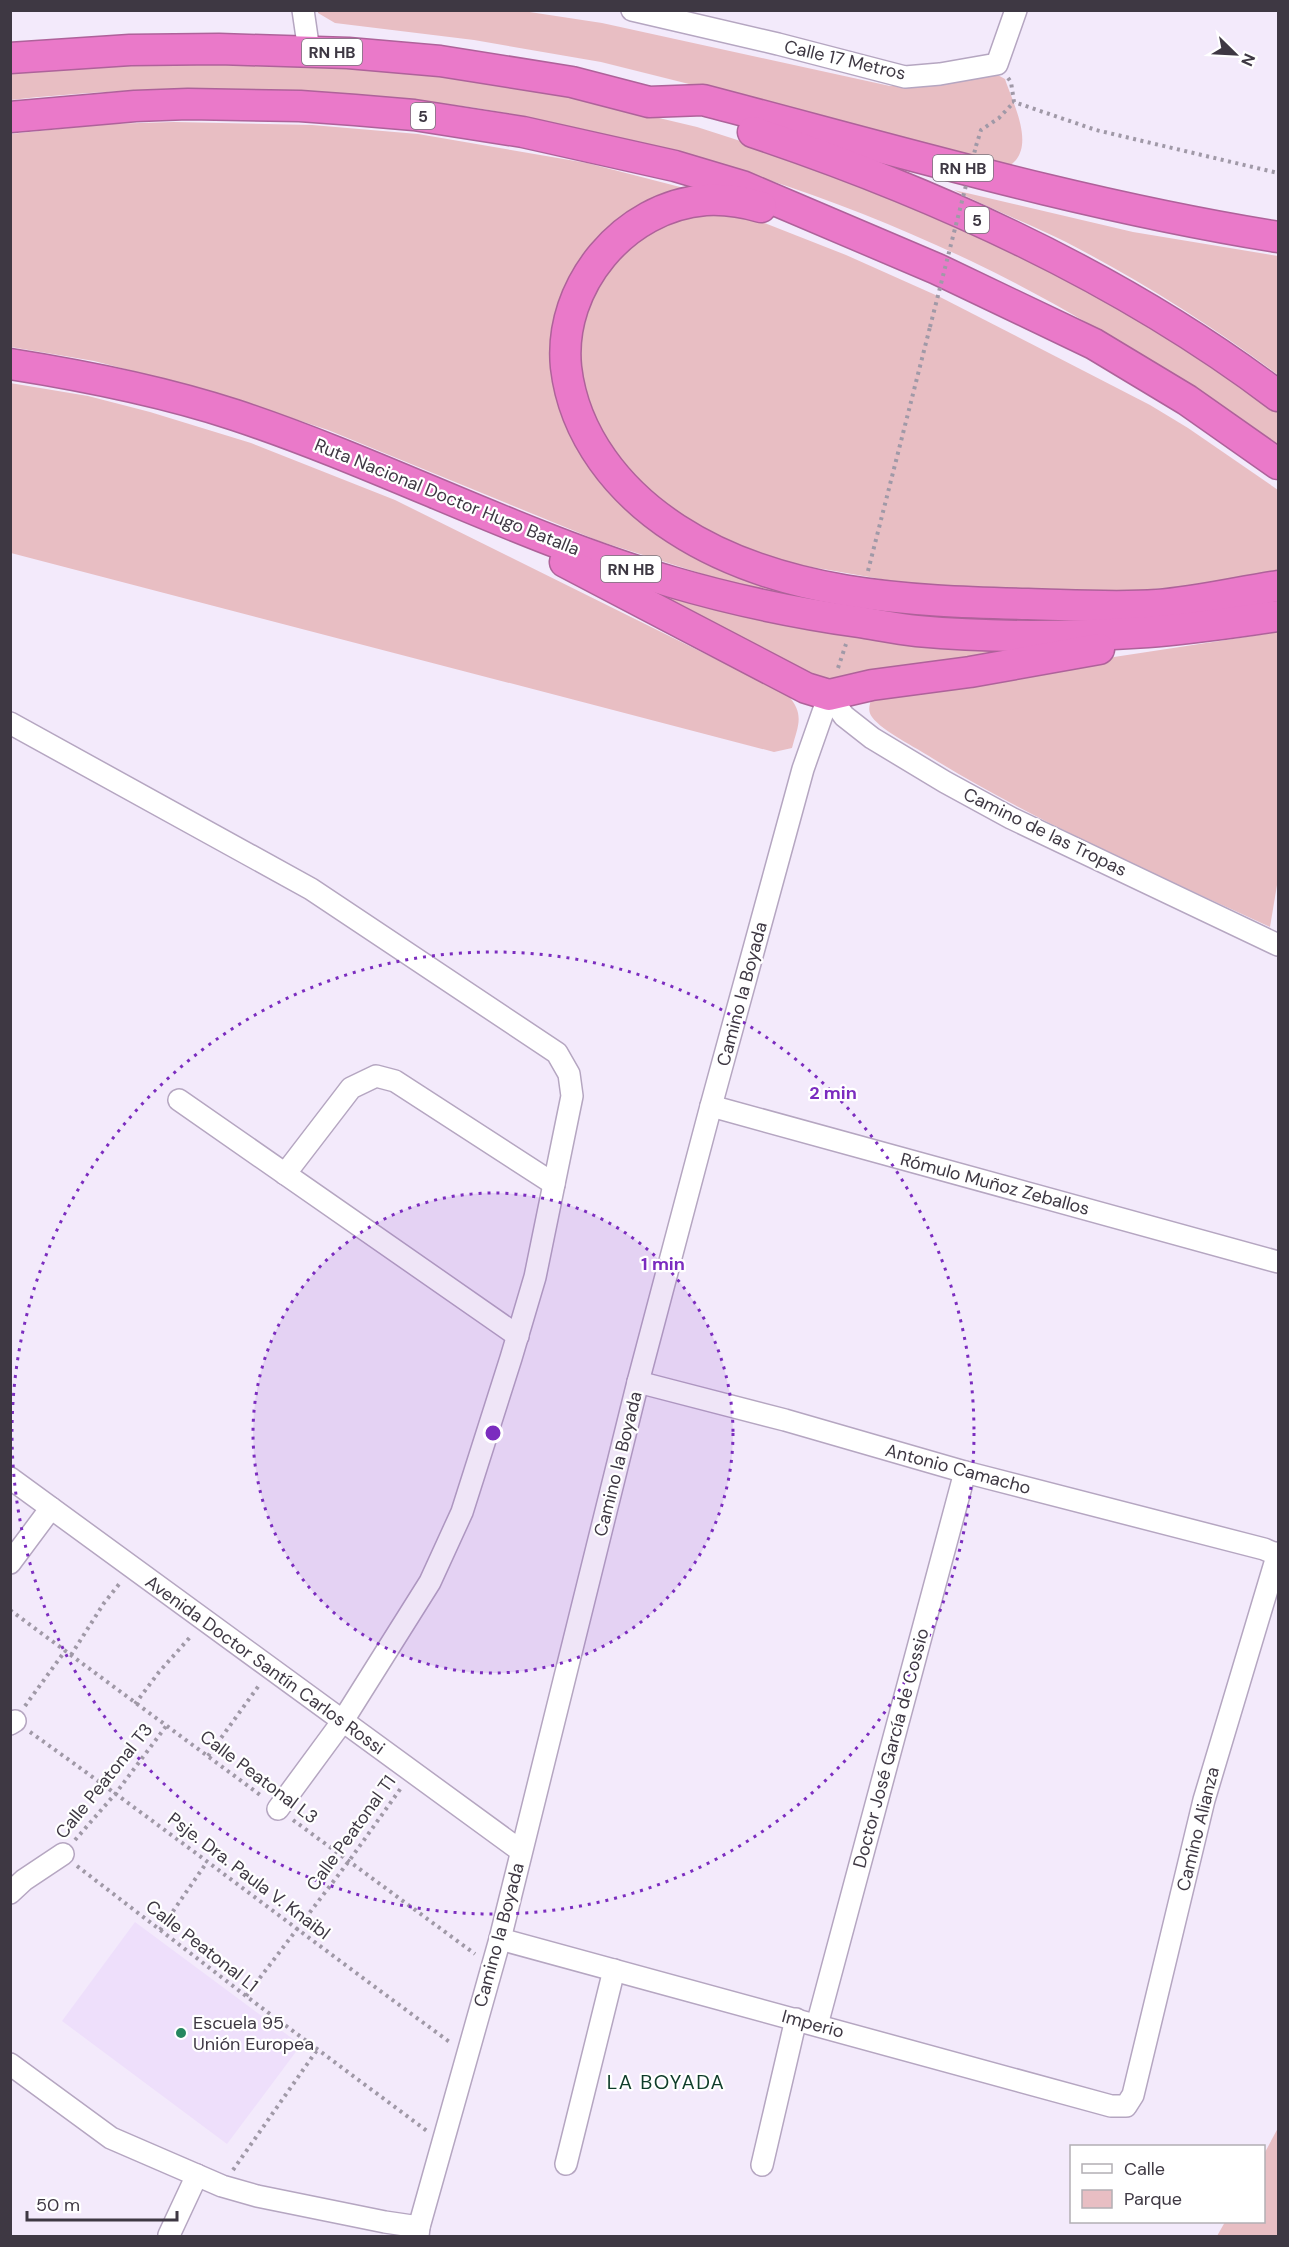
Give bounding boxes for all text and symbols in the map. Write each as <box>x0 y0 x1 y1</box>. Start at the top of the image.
north arrow <box>1205 24 1265 84</box>
street label: Calle 17 Metros <box>782 34 908 86</box>
road number: RN HB <box>302 39 362 65</box>
text: N <box>1236 50 1260 69</box>
road number: 5 <box>411 103 435 129</box>
road number: RN HB <box>933 155 993 181</box>
road number: 5 <box>965 207 989 233</box>
street label: Ruta Nacional Doctor Hugo Batalla <box>311 433 583 561</box>
road number: RN HB <box>601 556 661 582</box>
street label: Camino de las Tropas <box>959 782 1131 882</box>
street label: Camino la Boyada <box>711 919 773 1069</box>
text: 2 min <box>809 1081 857 1105</box>
street label: Rómulo Muñoz Zeballos <box>898 1147 1092 1221</box>
text: 1 min <box>641 1252 685 1276</box>
street label: Camino la Boyada <box>588 1389 648 1539</box>
centre of rings <box>483 1423 503 1443</box>
street label: Antonio Camacho <box>883 1438 1033 1500</box>
street label: Avenida Doctor Santín Carlos Rossi <box>140 1570 390 1760</box>
street label: Doctor José García de Cossio <box>847 1625 935 1871</box>
street label: Calle Peatonal T3 <box>50 1718 158 1844</box>
street label: Calle Peatonal L3 <box>195 1725 323 1829</box>
street label: Camino Alianza <box>1171 1764 1225 1894</box>
street label: Calle Peatonal T1 <box>301 1770 401 1896</box>
street label: Psje. Dra. Paula V. Knaibl <box>163 1807 335 1945</box>
street label: Camino la Boyada <box>468 1860 530 2010</box>
street label: Calle Peatonal L1 <box>141 1895 263 1997</box>
street label: Imperio <box>779 2004 847 2044</box>
place label: Escuela 95 Unión Europea <box>193 2011 314 2056</box>
marker: Escuela 95 Unión Europea <box>174 2026 188 2040</box>
district label: LA BOYADA <box>607 2069 725 2095</box>
legend <box>1070 2145 1265 2223</box>
text: Calle <box>1124 2157 1165 2181</box>
scale bar <box>27 2184 177 2222</box>
text: Parque <box>1124 2187 1182 2211</box>
text: 50 m <box>36 2193 80 2217</box>

